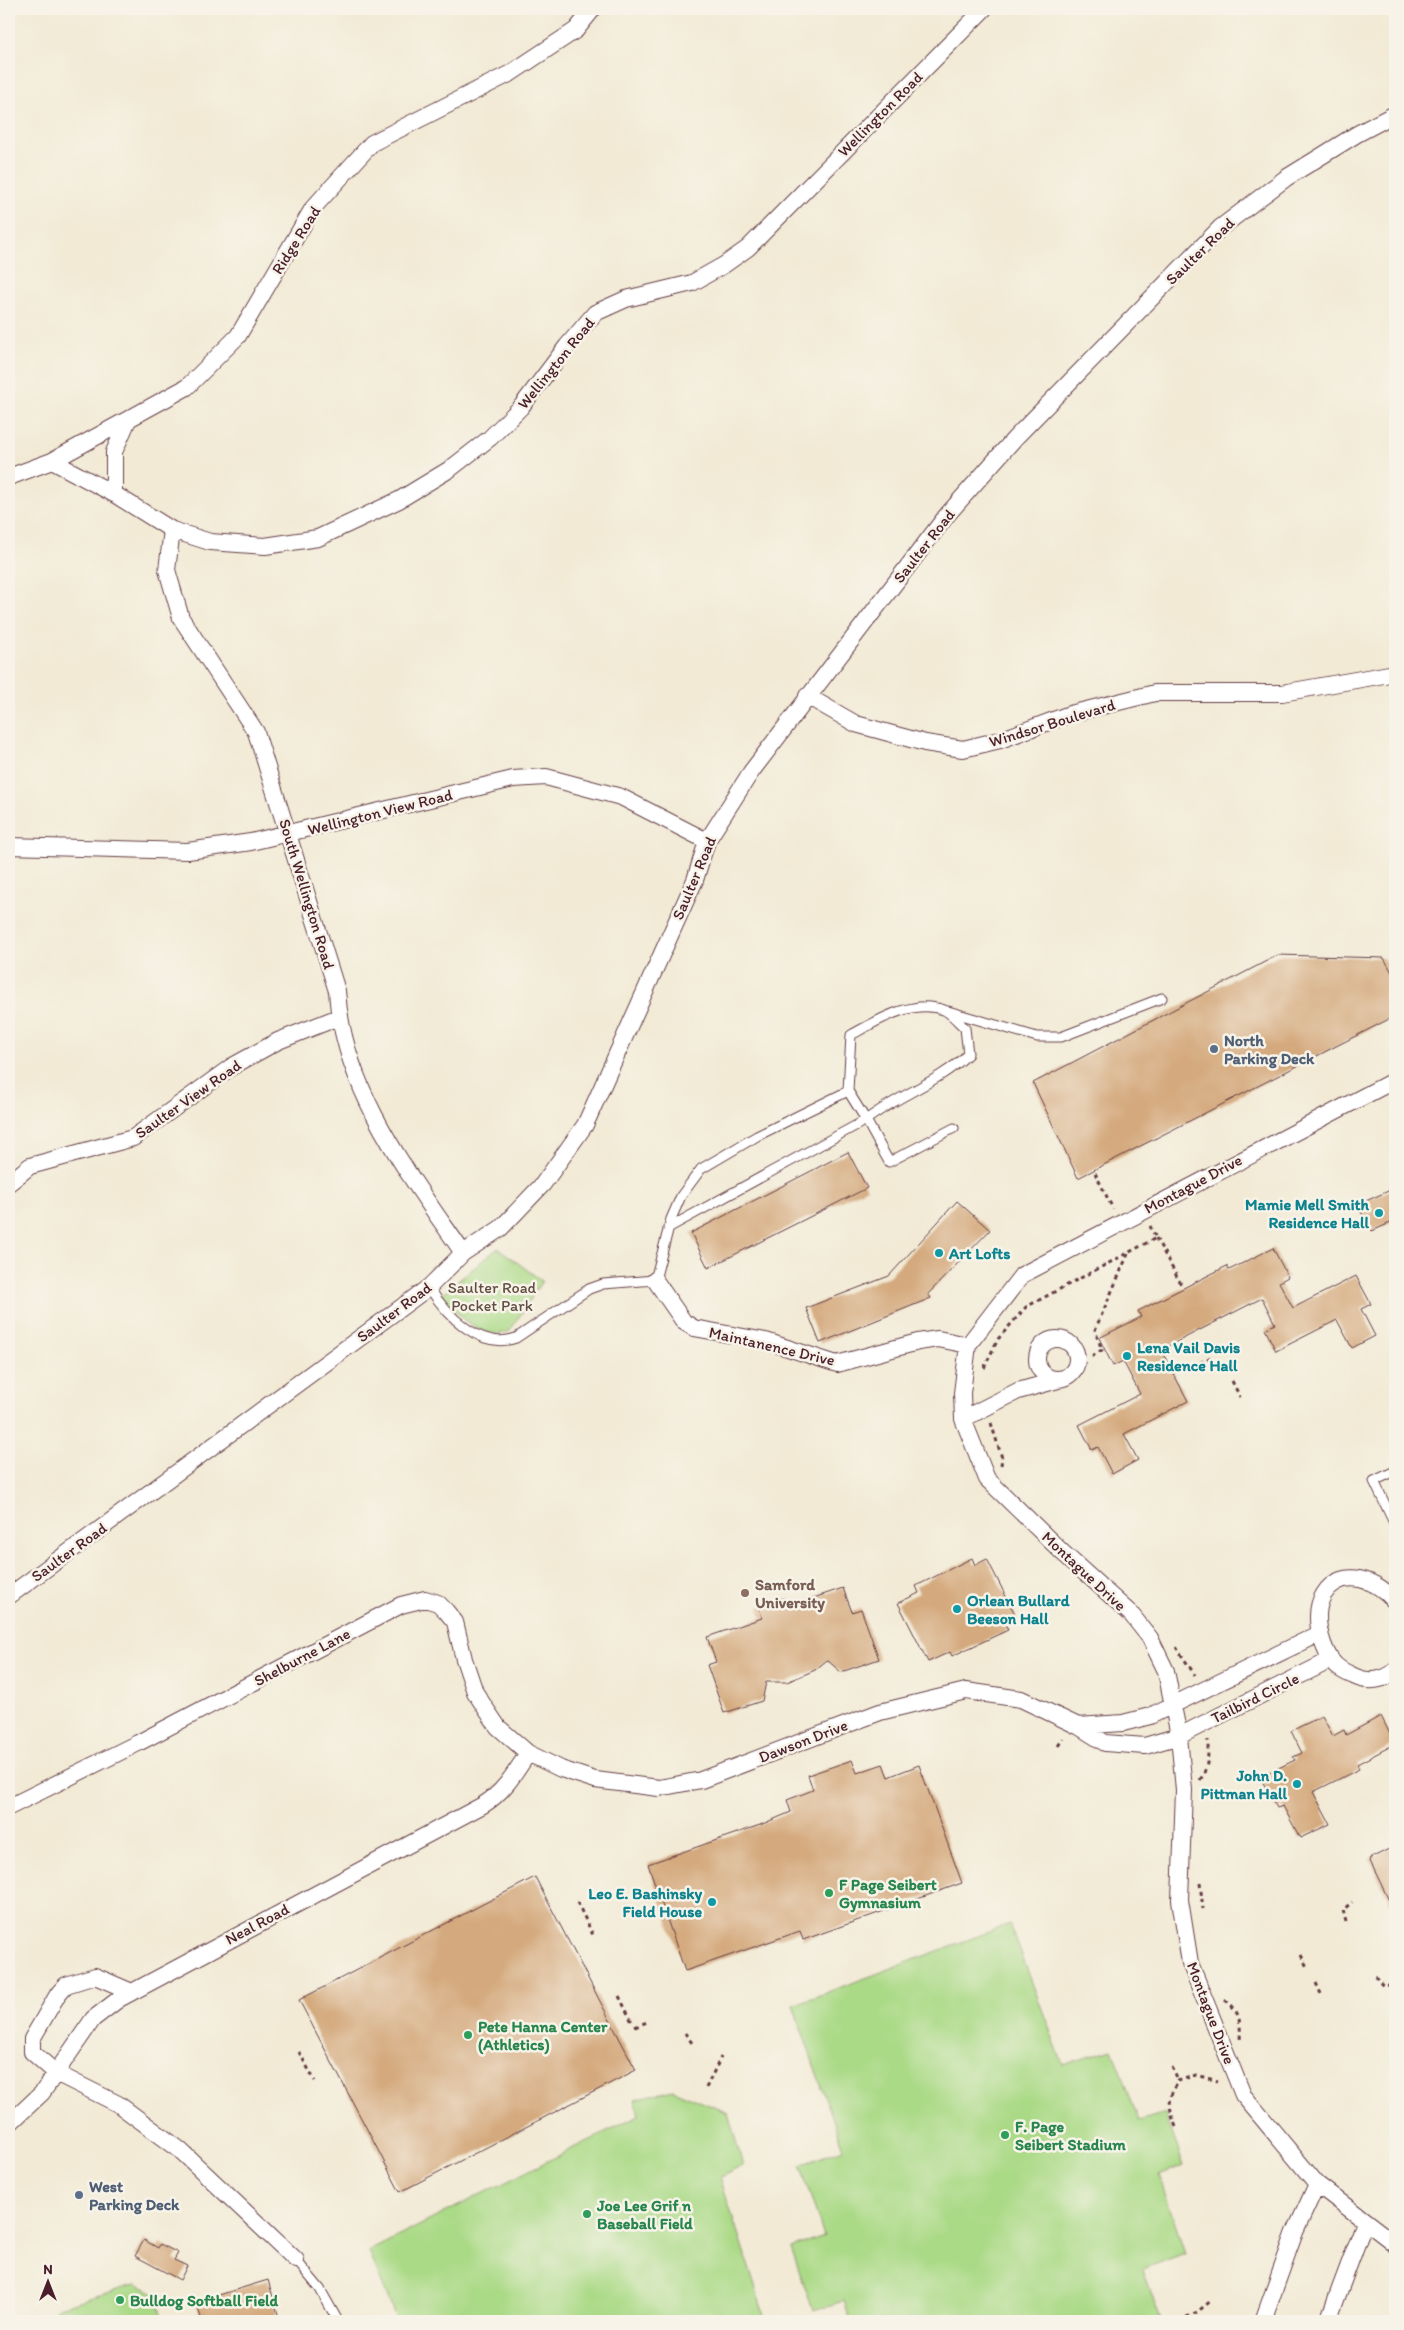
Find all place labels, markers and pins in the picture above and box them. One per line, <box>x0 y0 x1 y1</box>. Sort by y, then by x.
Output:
place label: North Parking Deck <box>1224 1031 1315 1069</box>
marker: North Parking Deck <box>1208 1043 1220 1055</box>
place label: Mamie Mell Smith Residence Hall <box>1245 1195 1369 1232</box>
marker: Mamie Mell Smith Residence Hall <box>1373 1207 1385 1219</box>
place label: Art Lofts <box>948 1244 1010 1263</box>
marker: Art Lofts <box>933 1247 945 1259</box>
place label: Lena Vail Davis Residence Hall <box>1137 1338 1240 1375</box>
marker: Lena Vail Davis Residence Hall <box>1121 1350 1133 1362</box>
place label: Samford University <box>755 1575 825 1613</box>
marker: Samford University <box>739 1587 751 1599</box>
place label: Orlean Bullard Beeson Hall <box>967 1591 1070 1628</box>
marker: Orlean Bullard Beeson Hall <box>951 1603 963 1615</box>
place label: John D. Pittman Hall <box>1200 1766 1287 1803</box>
marker: John D. Pittman Hall <box>1291 1778 1303 1790</box>
place label: F Page Seibert Gymnasium <box>839 1875 937 1913</box>
place label: Leo E. Bashinsky Field House <box>588 1884 702 1921</box>
marker: F Page Seibert Gymnasium <box>823 1887 835 1899</box>
marker: Leo E. Bashinsky Field House <box>706 1896 718 1908</box>
place label: Pete Hanna Center (Athletics) <box>478 2017 608 2055</box>
marker: Pete Hanna Center (Athletics) <box>462 2029 474 2041</box>
place label: F. Page Seibert Stadium <box>1015 2117 1126 2154</box>
marker: F. Page Seibert Stadium <box>999 2129 1011 2141</box>
place label: West Parking Deck <box>89 2177 180 2215</box>
marker: West Parking Deck <box>73 2189 85 2201</box>
place label: Joe Lee Grif n Baseball Field <box>596 2196 693 2233</box>
marker: Joe Lee Grif n Baseball Field <box>581 2208 593 2220</box>
place label: Bulldog Softball Field <box>130 2291 279 2311</box>
marker: Bulldog Softball Field <box>114 2294 126 2306</box>

